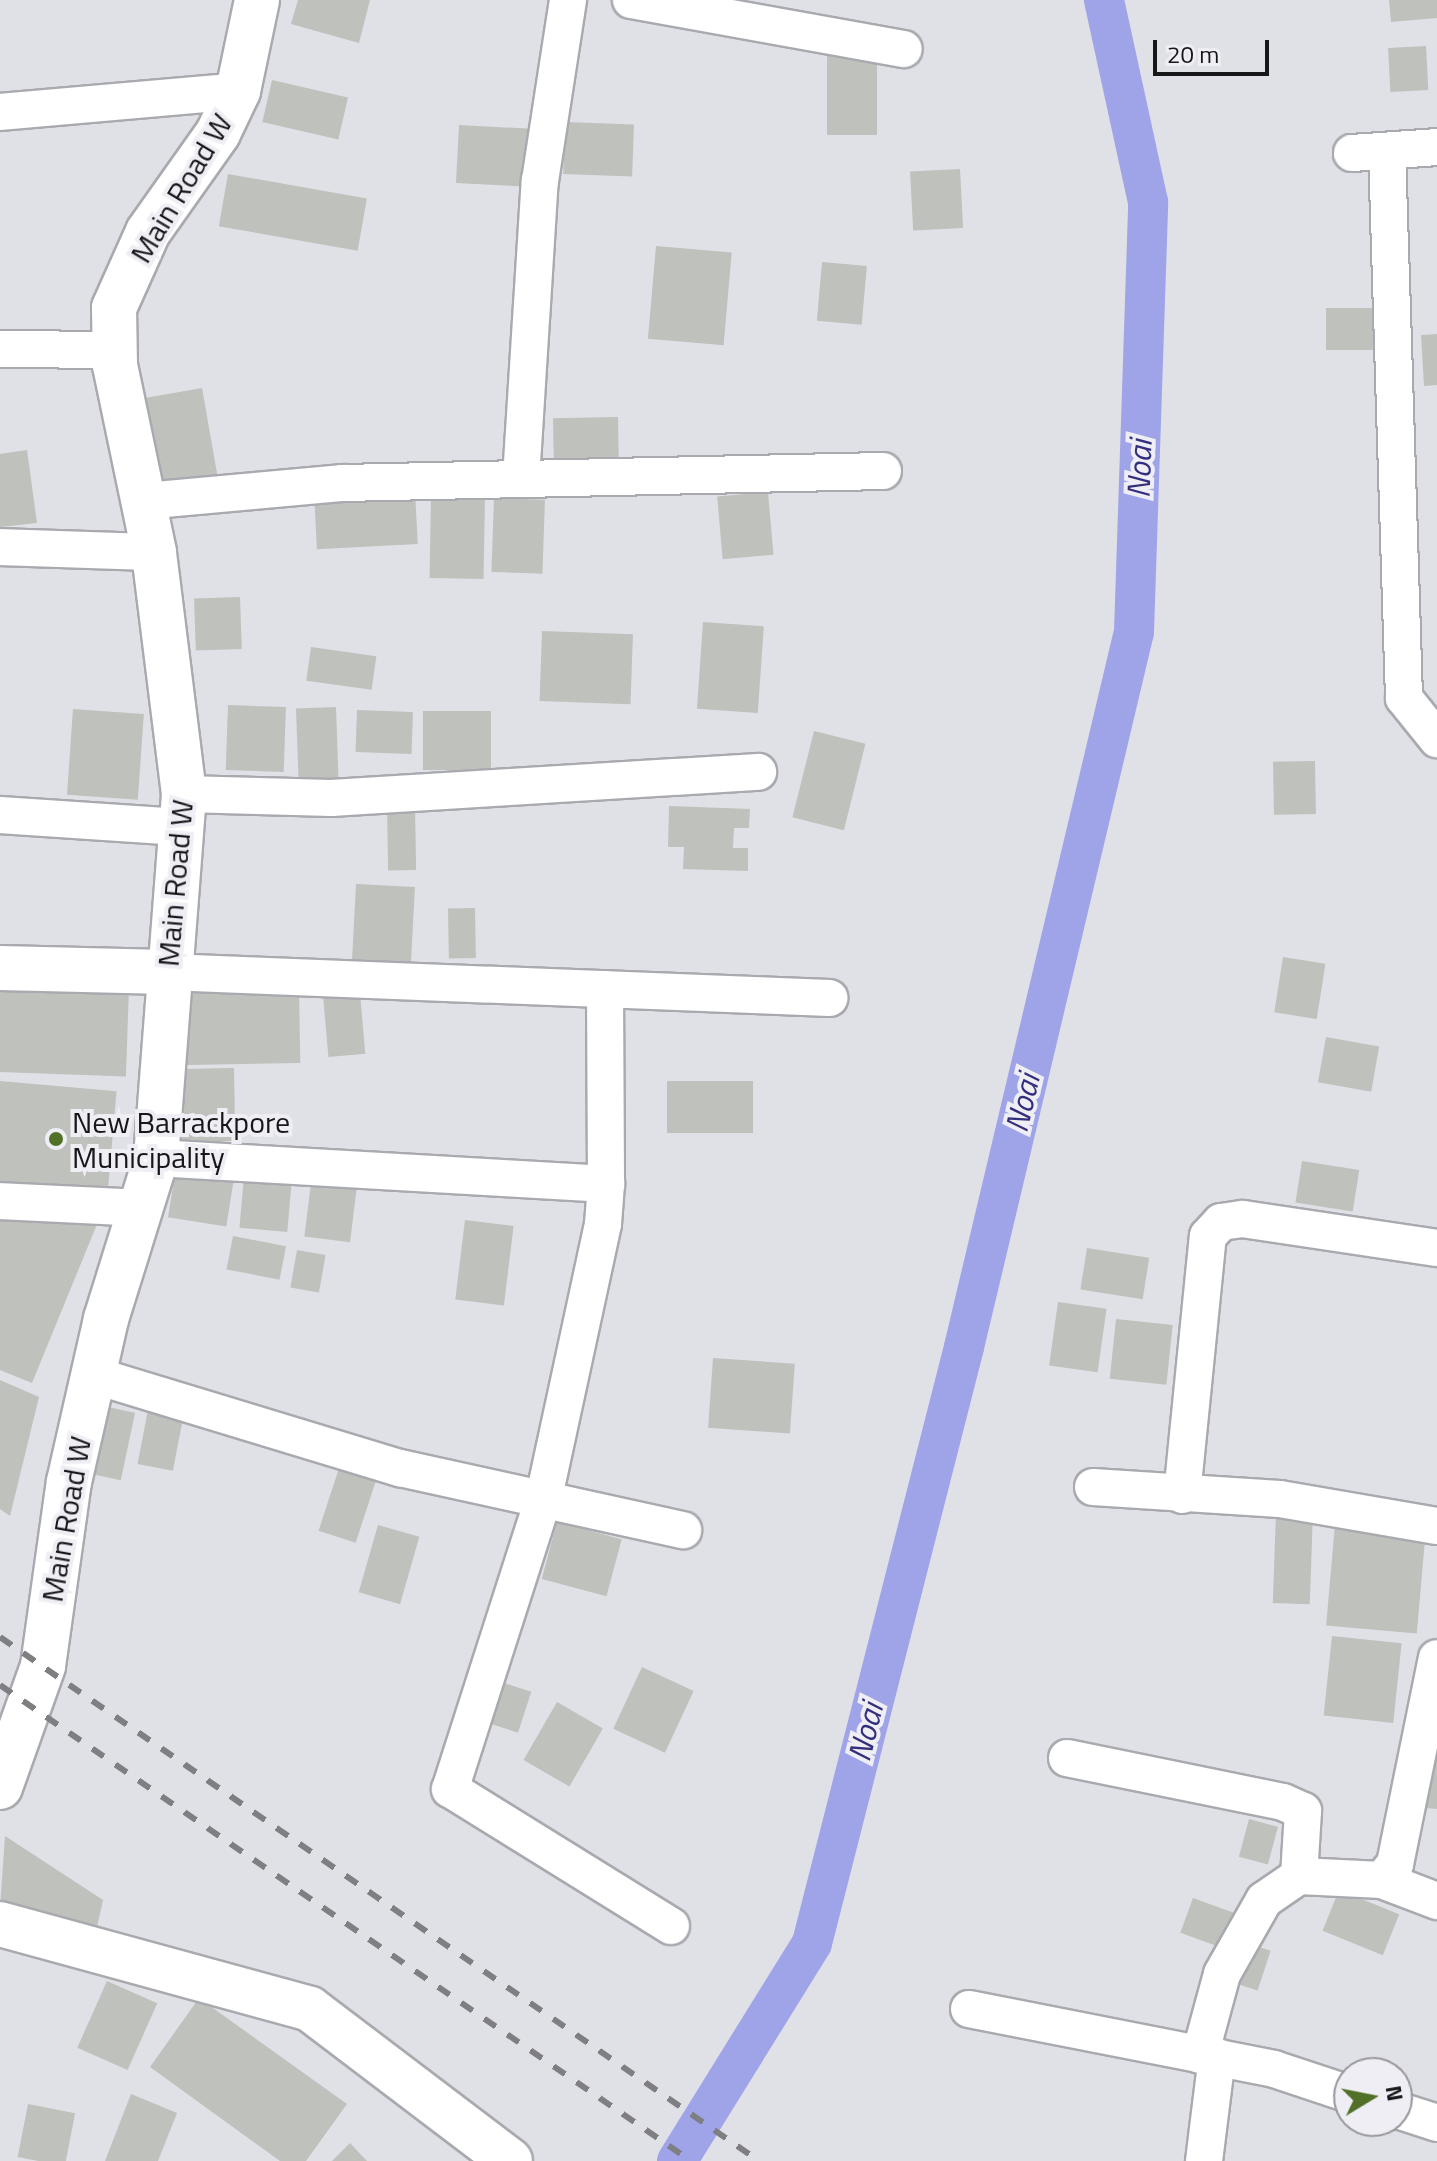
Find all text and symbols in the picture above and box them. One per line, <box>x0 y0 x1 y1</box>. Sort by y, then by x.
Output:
scale bar <box>1157 24 1273 74</box>
text: 20 m <box>1167 36 1219 72</box>
street label: Main Road W <box>122 107 240 269</box>
water label: Noai <box>1119 439 1159 499</box>
street label: Main Road W <box>150 798 200 968</box>
water label: Noai <box>997 1070 1047 1136</box>
place label: New Barrackpore Municipality <box>72 1104 290 1174</box>
marker: New Barrackpore Municipality <box>47 1130 65 1148</box>
street label: Main Road W <box>34 1433 98 1605</box>
water label: Noai <box>839 1699 891 1765</box>
north arrow <box>1333 2057 1413 2137</box>
text: N <box>1377 2083 1413 2104</box>

